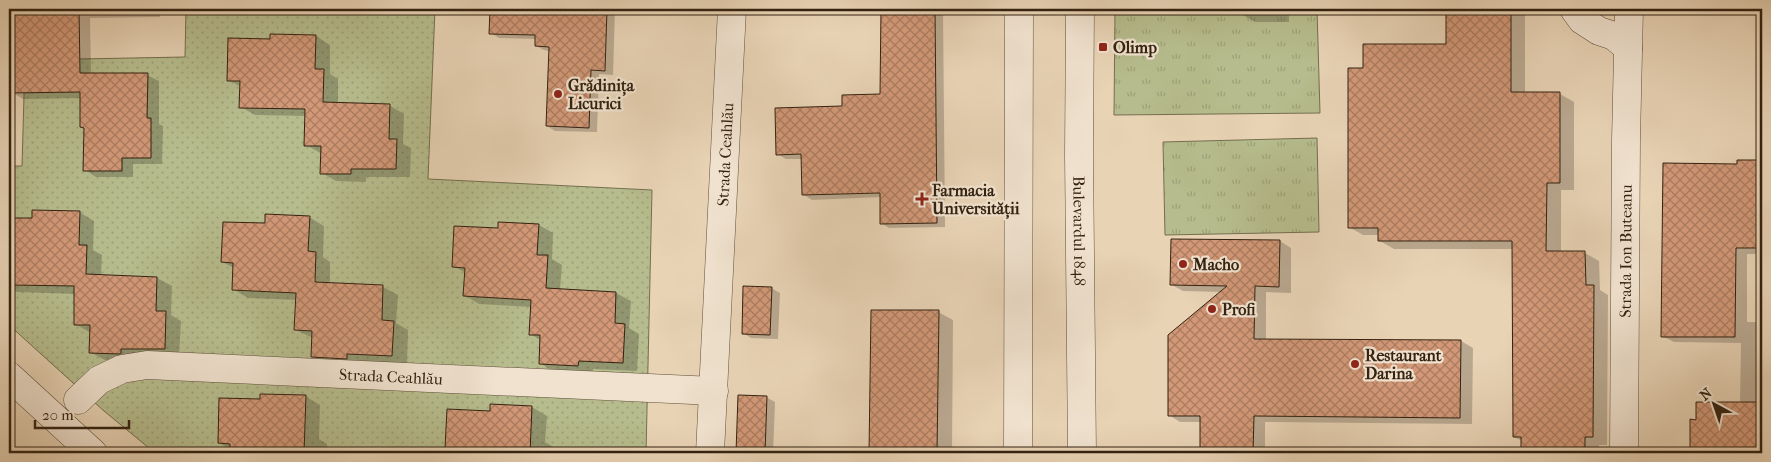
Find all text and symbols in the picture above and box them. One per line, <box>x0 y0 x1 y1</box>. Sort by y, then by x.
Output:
place label: Olimp <box>1113 38 1157 58</box>
marker: Olimp <box>1097 41 1109 53</box>
place label: Grădinița Licurici <box>568 76 635 113</box>
marker: Grădinița Licurici <box>552 88 564 100</box>
street label: Strada Ceahlău <box>713 102 737 207</box>
street label: Bulevardul 1848 <box>1070 176 1090 286</box>
place label: Farmacia Universității <box>931 181 1020 219</box>
street label: Strada Ion Buteanu <box>1615 184 1635 318</box>
marker: Farmacia Universității <box>916 193 928 205</box>
place label: Macho <box>1192 255 1239 274</box>
marker: Macho <box>1177 258 1189 270</box>
place label: Profi <box>1222 300 1255 319</box>
marker: Profi <box>1206 303 1218 315</box>
place label: Restaurant Darina <box>1365 346 1442 383</box>
marker: Restaurant Darina <box>1349 358 1361 370</box>
street label: Strada Ceahlău <box>339 364 443 388</box>
north arrow <box>1688 380 1738 430</box>
text: N <box>1696 384 1716 404</box>
scale bar <box>35 397 129 429</box>
text: 20 m <box>42 406 74 424</box>

